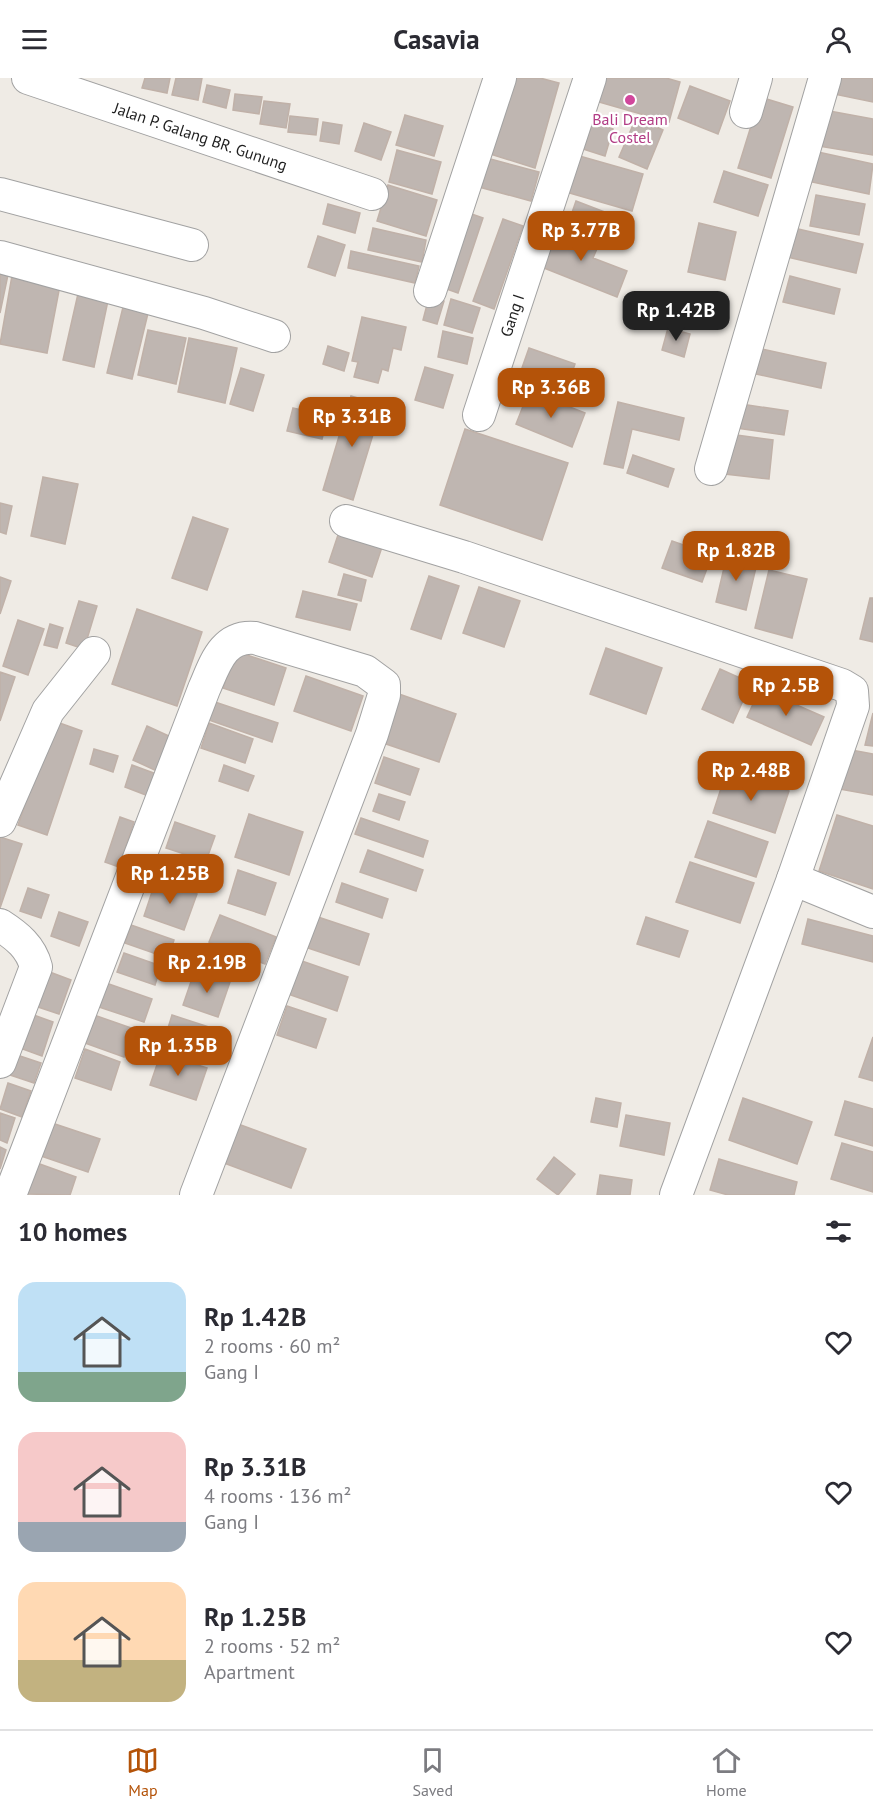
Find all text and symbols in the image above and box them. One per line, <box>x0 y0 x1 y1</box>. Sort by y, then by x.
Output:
text: Casavia <box>393 22 480 56</box>
icon: menu <box>18 23 51 56</box>
icon: person <box>822 23 855 56</box>
marker: Bali Dream Costel <box>623 93 637 107</box>
street label: Jalan P. Galang BR. Gunung <box>110 97 290 175</box>
place label: Bali Dream Costel <box>592 109 668 147</box>
pin: Rp 3.77B <box>519 211 643 262</box>
text: Rp 3.77B <box>542 217 620 243</box>
street label: Gang I <box>495 291 528 339</box>
pin: Rp 1.42B <box>614 291 738 342</box>
text: Rp 1.42B <box>637 297 715 323</box>
pin: Rp 3.36B <box>489 368 613 419</box>
text: Rp 3.36B <box>512 374 590 400</box>
pin: Rp 3.31B <box>290 397 414 448</box>
text: Rp 3.31B <box>313 403 391 429</box>
pin: Rp 1.82B <box>674 531 798 582</box>
text: Rp 1.82B <box>697 537 775 563</box>
pin: Rp 2.5B <box>731 666 841 717</box>
text: Rp 2.5B <box>752 672 820 698</box>
pin: Rp 2.48B <box>689 751 813 802</box>
text: Rp 2.48B <box>712 757 790 783</box>
pin: Rp 1.25B <box>108 854 232 905</box>
text: Rp 1.25B <box>131 860 209 886</box>
pin: Rp 2.19B <box>145 943 269 994</box>
text: Rp 2.19B <box>168 949 246 975</box>
pin: Rp 1.35B <box>116 1026 240 1077</box>
text: Rp 1.35B <box>139 1032 217 1058</box>
text: 10 homes <box>18 1215 127 1248</box>
icon: filters <box>822 1215 855 1248</box>
text: Rp 1.42B <box>204 1300 306 1333</box>
icon: home <box>66 1306 138 1378</box>
icon: heart <box>822 1326 855 1359</box>
text: 2 rooms · 60 m² <box>204 1333 340 1359</box>
text: Gang I <box>204 1359 259 1385</box>
text: Rp 3.31B <box>204 1450 306 1483</box>
icon: home <box>66 1456 138 1528</box>
icon: heart <box>822 1476 855 1509</box>
text: 4 rooms · 136 m² <box>204 1483 351 1509</box>
text: Gang I <box>204 1509 259 1535</box>
text: Rp 1.25B <box>204 1600 306 1633</box>
icon: home <box>66 1606 138 1678</box>
icon: heart <box>822 1626 855 1659</box>
text: 2 rooms · 52 m² <box>204 1633 340 1659</box>
text: Apartment <box>204 1659 295 1685</box>
tab: Map <box>126 1744 159 1800</box>
tab: Saved <box>412 1744 453 1800</box>
tab: Home <box>706 1744 747 1800</box>

